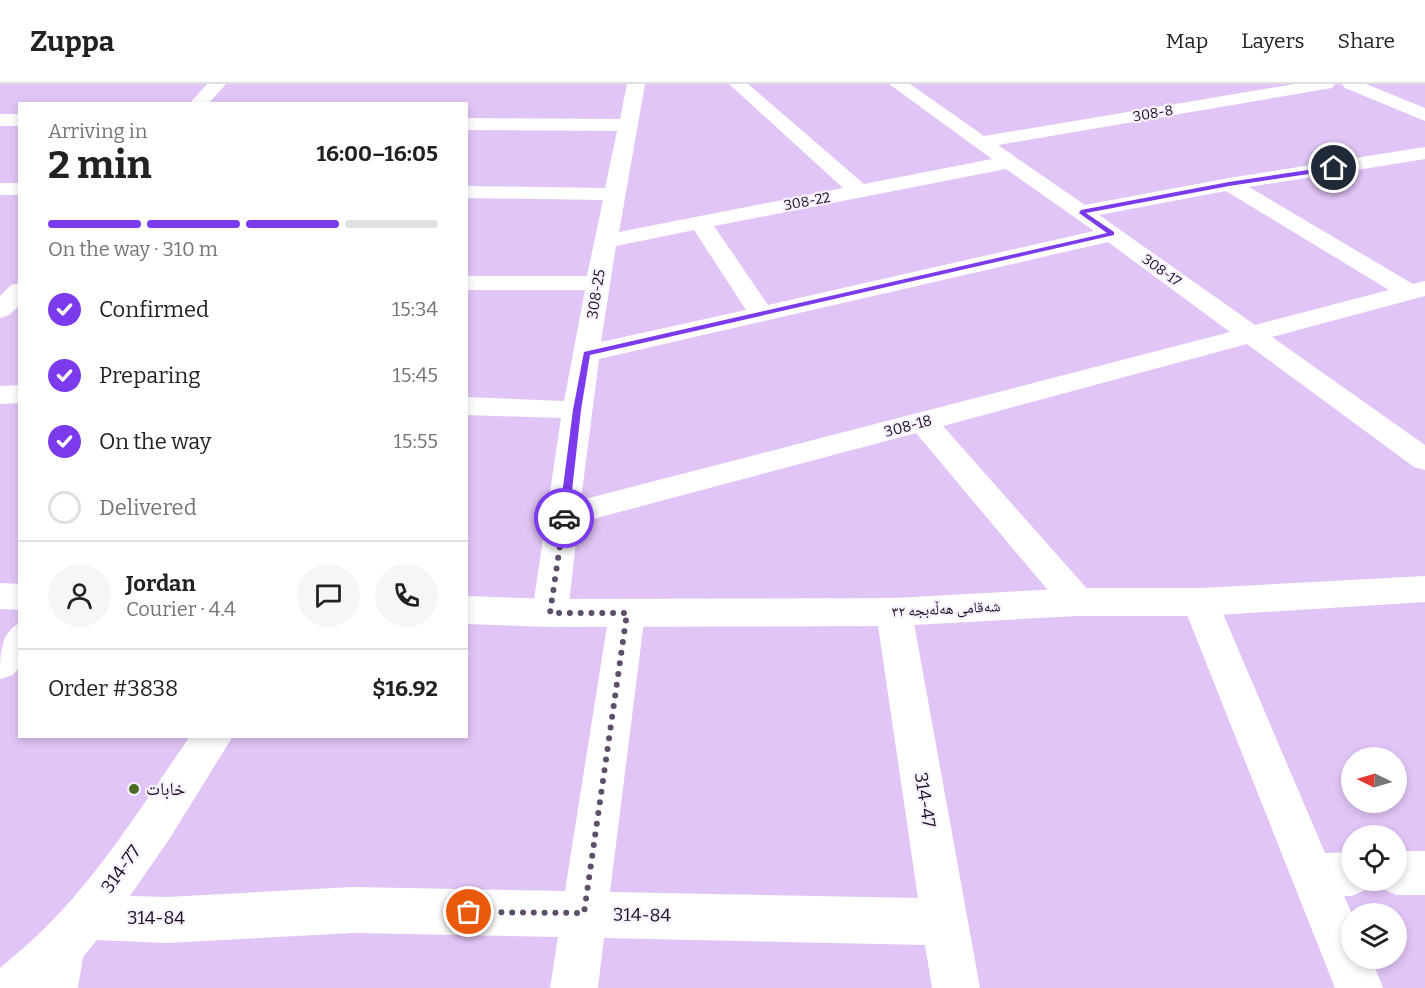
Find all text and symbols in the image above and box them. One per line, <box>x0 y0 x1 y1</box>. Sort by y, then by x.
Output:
text: Zuppa <box>30 25 114 58</box>
text: Map <box>1166 28 1208 54</box>
text: Layers <box>1241 28 1305 54</box>
text: Share <box>1338 28 1395 54</box>
street label: 308-8 <box>1132 102 1174 125</box>
text: Arriving in <box>48 119 147 143</box>
text: 16:00–16:05 <box>316 140 438 167</box>
text: 2 min <box>48 142 152 188</box>
pin <box>1308 142 1359 193</box>
icon: home <box>1317 151 1350 184</box>
street label: 308-22 <box>783 189 832 214</box>
text: On the way · 310 m <box>48 237 218 261</box>
street label: 308-17 <box>1139 251 1184 290</box>
street label: 308-25 <box>583 268 609 320</box>
icon: check <box>48 293 81 326</box>
text: Confirmed <box>99 296 209 323</box>
text: 15:34 <box>392 297 438 321</box>
icon: check <box>48 359 81 392</box>
text: Preparing <box>99 362 201 389</box>
text: 15:45 <box>393 363 438 387</box>
street label: 308-18 <box>882 411 934 441</box>
icon: check <box>48 425 81 458</box>
text: On the way <box>99 428 211 455</box>
text: 15:55 <box>394 429 438 453</box>
courier <box>534 488 594 548</box>
text: Delivered <box>99 494 197 521</box>
icon: car <box>548 502 581 535</box>
button: person <box>48 564 111 627</box>
button: chat <box>297 564 360 627</box>
button: phone <box>375 564 438 627</box>
text: Jordan <box>126 570 196 597</box>
text: Courier · 4.4 <box>126 597 236 621</box>
street label: شەقامی هەڵەبجە ٣٢ <box>891 597 1001 622</box>
text: Order #3838 <box>48 675 178 702</box>
text: $16.92 <box>372 675 438 702</box>
north arrow <box>1341 747 1407 813</box>
map controls <box>1341 747 1407 969</box>
street label: 314-47 <box>910 771 940 829</box>
place label: خابات <box>146 778 185 800</box>
marker: خابات <box>127 782 141 796</box>
button: locate <box>1341 825 1407 891</box>
street label: 314-77 <box>96 841 146 897</box>
pin <box>443 886 494 937</box>
icon: bag <box>452 895 485 928</box>
street label: 314-84 <box>613 903 672 927</box>
button: layers <box>1341 903 1407 969</box>
street label: 314-84 <box>127 907 185 929</box>

